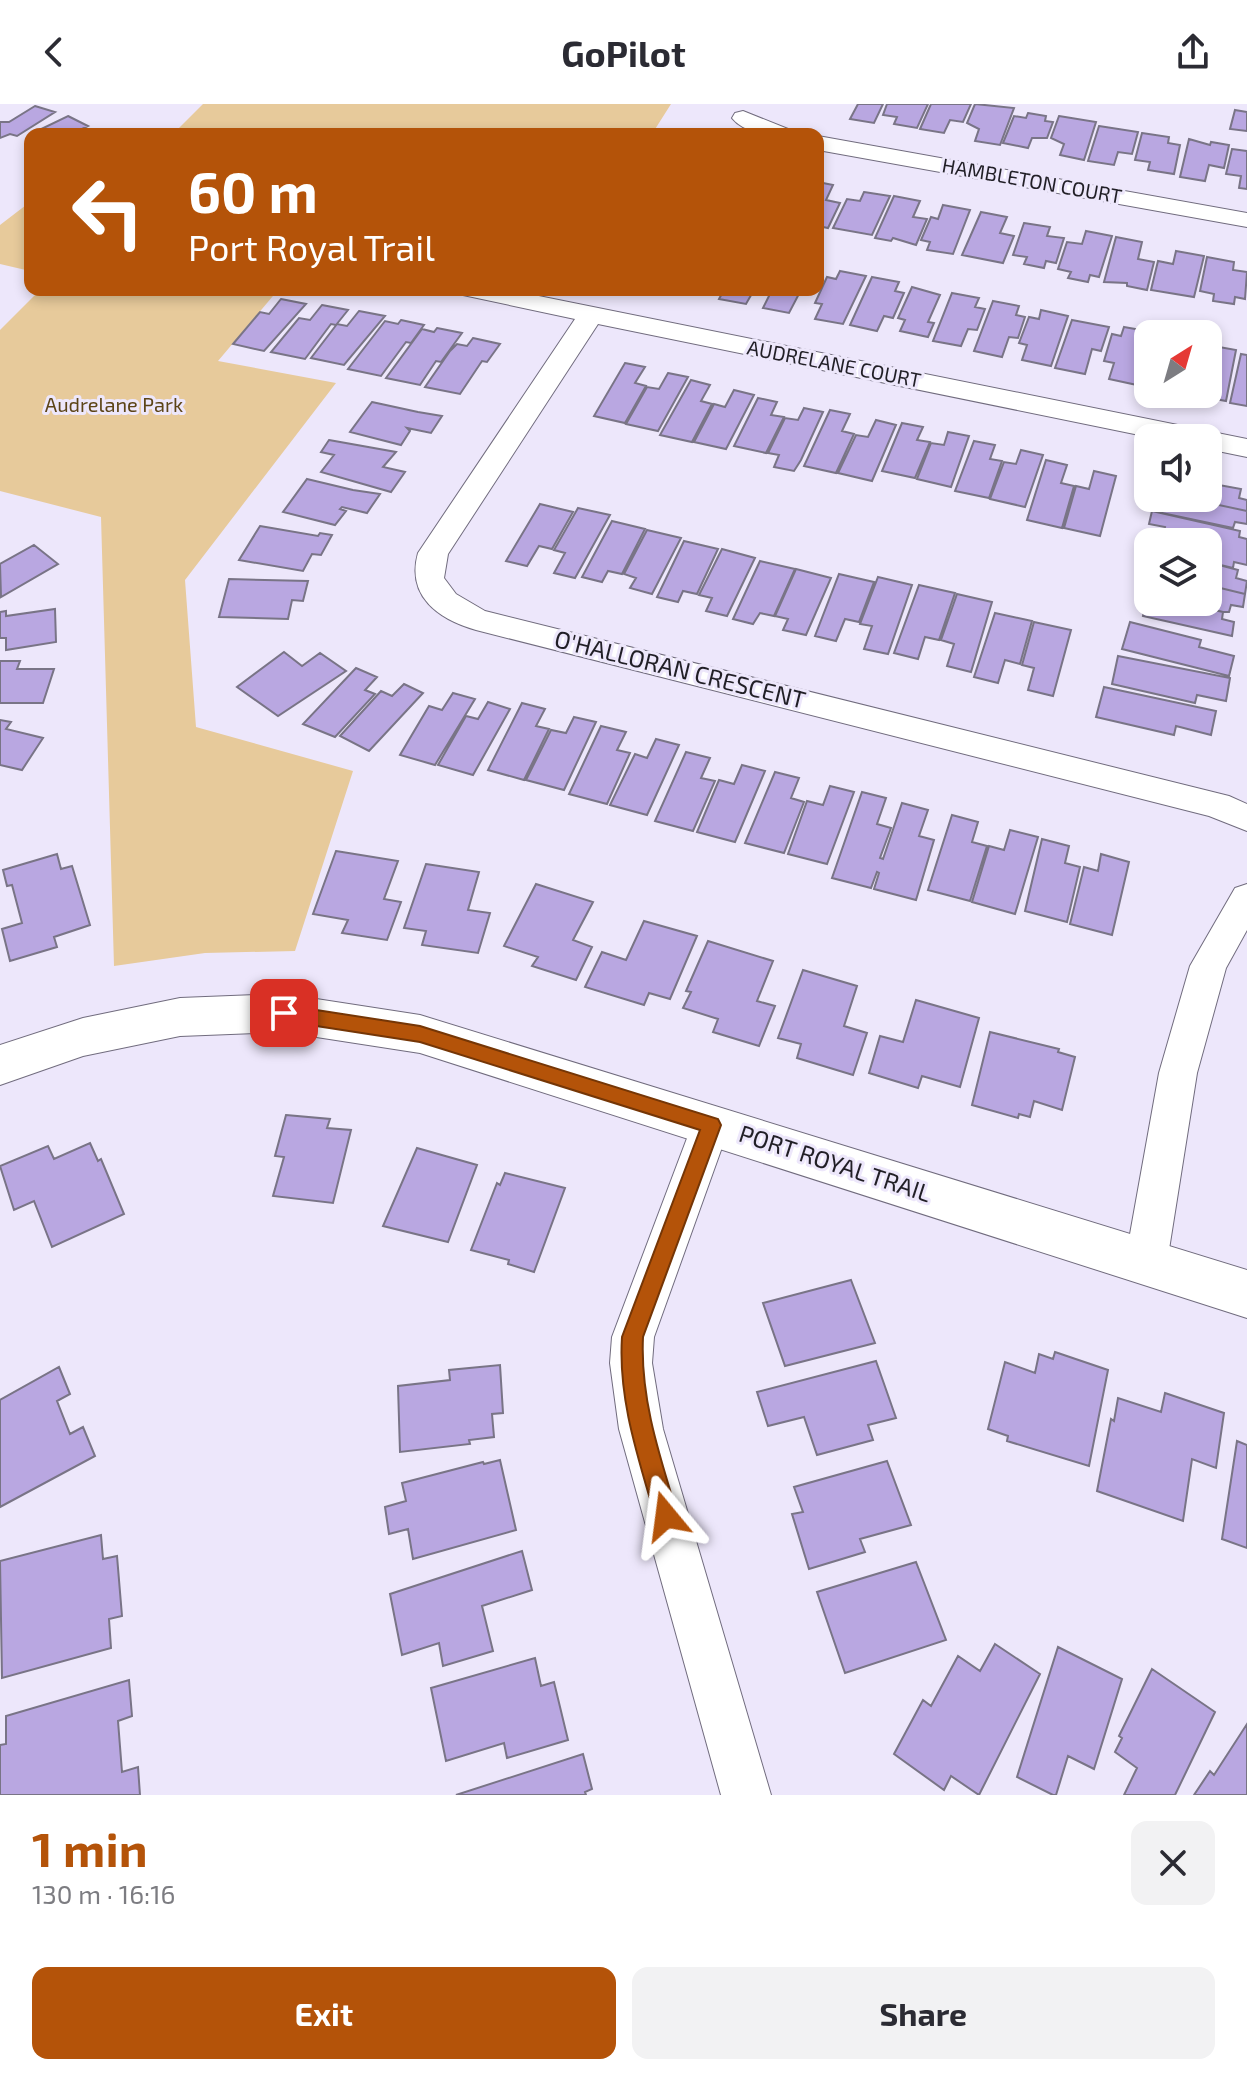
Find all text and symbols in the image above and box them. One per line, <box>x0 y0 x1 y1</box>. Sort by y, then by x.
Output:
icon: back <box>32 30 76 74</box>
icon: share <box>1171 30 1215 74</box>
text: GoPilot <box>561 31 686 74</box>
street label: HAMBLETON COURT <box>940 152 1124 208</box>
text: 60 m <box>188 157 318 224</box>
icon: left <box>56 160 160 264</box>
text: Port Royal Trail <box>188 225 435 268</box>
north arrow <box>1134 320 1222 408</box>
map controls <box>1134 320 1222 616</box>
street label: AUDRELANE COURT <box>745 334 924 392</box>
park label: Audrelane Park <box>45 392 183 416</box>
button: sound <box>1134 424 1222 512</box>
button: layers <box>1134 528 1222 616</box>
street label: O'HALLORAN CRESCENT <box>552 623 809 714</box>
pin <box>250 979 318 1047</box>
icon: arrive <box>262 991 306 1035</box>
street label: PORT ROYAL TRAIL <box>736 1118 935 1207</box>
position arrow <box>624 1474 708 1558</box>
text: 1 min <box>32 1819 148 1877</box>
button: close <box>1131 1821 1215 1905</box>
text: 130 m · 16:16 <box>32 1878 175 1909</box>
button: Exit <box>32 1967 616 2059</box>
button: Share <box>632 1967 1215 2059</box>

